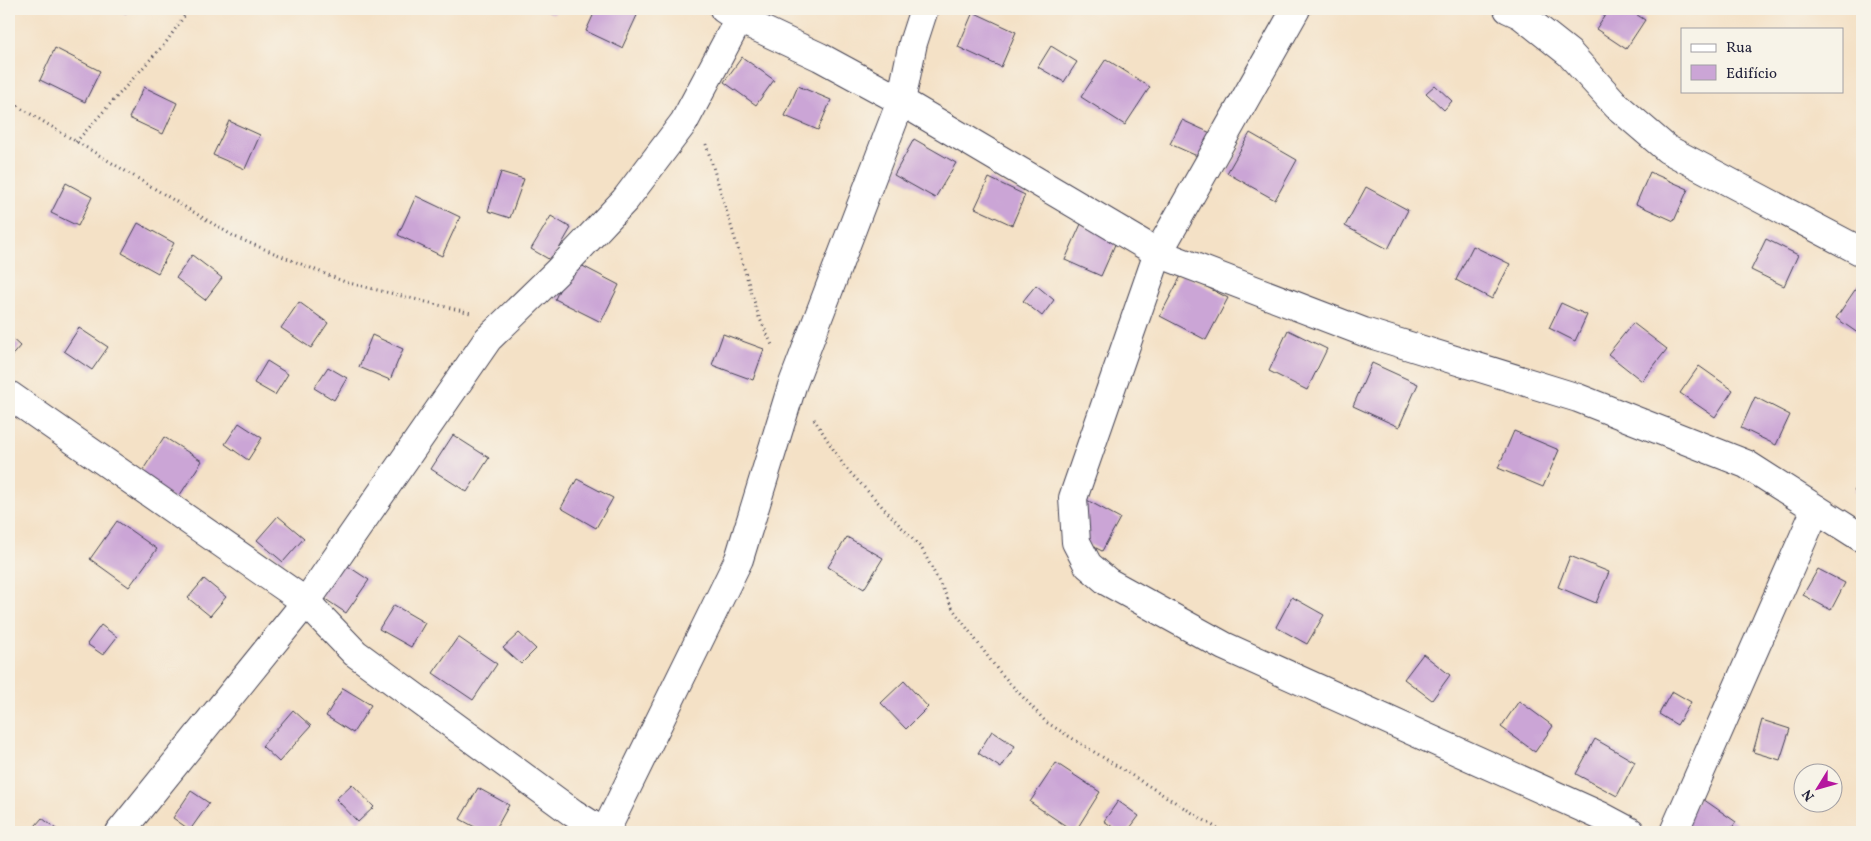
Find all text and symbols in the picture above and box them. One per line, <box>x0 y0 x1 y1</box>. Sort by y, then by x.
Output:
legend <box>1681 28 1844 92</box>
text: Rua <box>1726 38 1752 59</box>
text: Edifício <box>1726 64 1777 85</box>
north arrow <box>1794 764 1844 814</box>
text: N <box>1798 785 1819 805</box>

